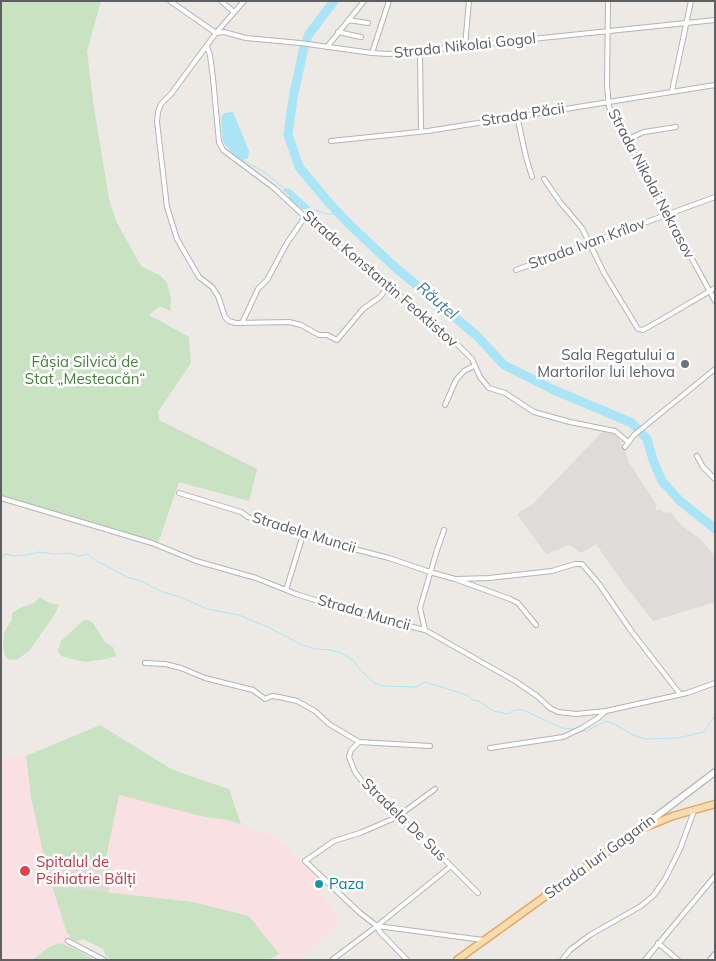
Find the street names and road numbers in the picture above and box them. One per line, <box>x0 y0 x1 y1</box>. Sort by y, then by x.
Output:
street label: Strada Nikolai Gogol <box>393 30 537 62</box>
street label: Strada Păcii <box>480 100 566 130</box>
street label: Strada Nikolai Nekrasov <box>604 106 698 262</box>
street label: Strada Konstantin Feoktistov <box>299 207 461 351</box>
street label: Strada Ivan Krîlov <box>526 215 648 273</box>
street label: Stradela Muncii <box>250 509 358 557</box>
street label: Strada Muncii <box>316 591 412 635</box>
street label: Stradela De Sus <box>358 775 450 865</box>
street label: Strada Iuri Gagarin <box>541 811 659 903</box>

